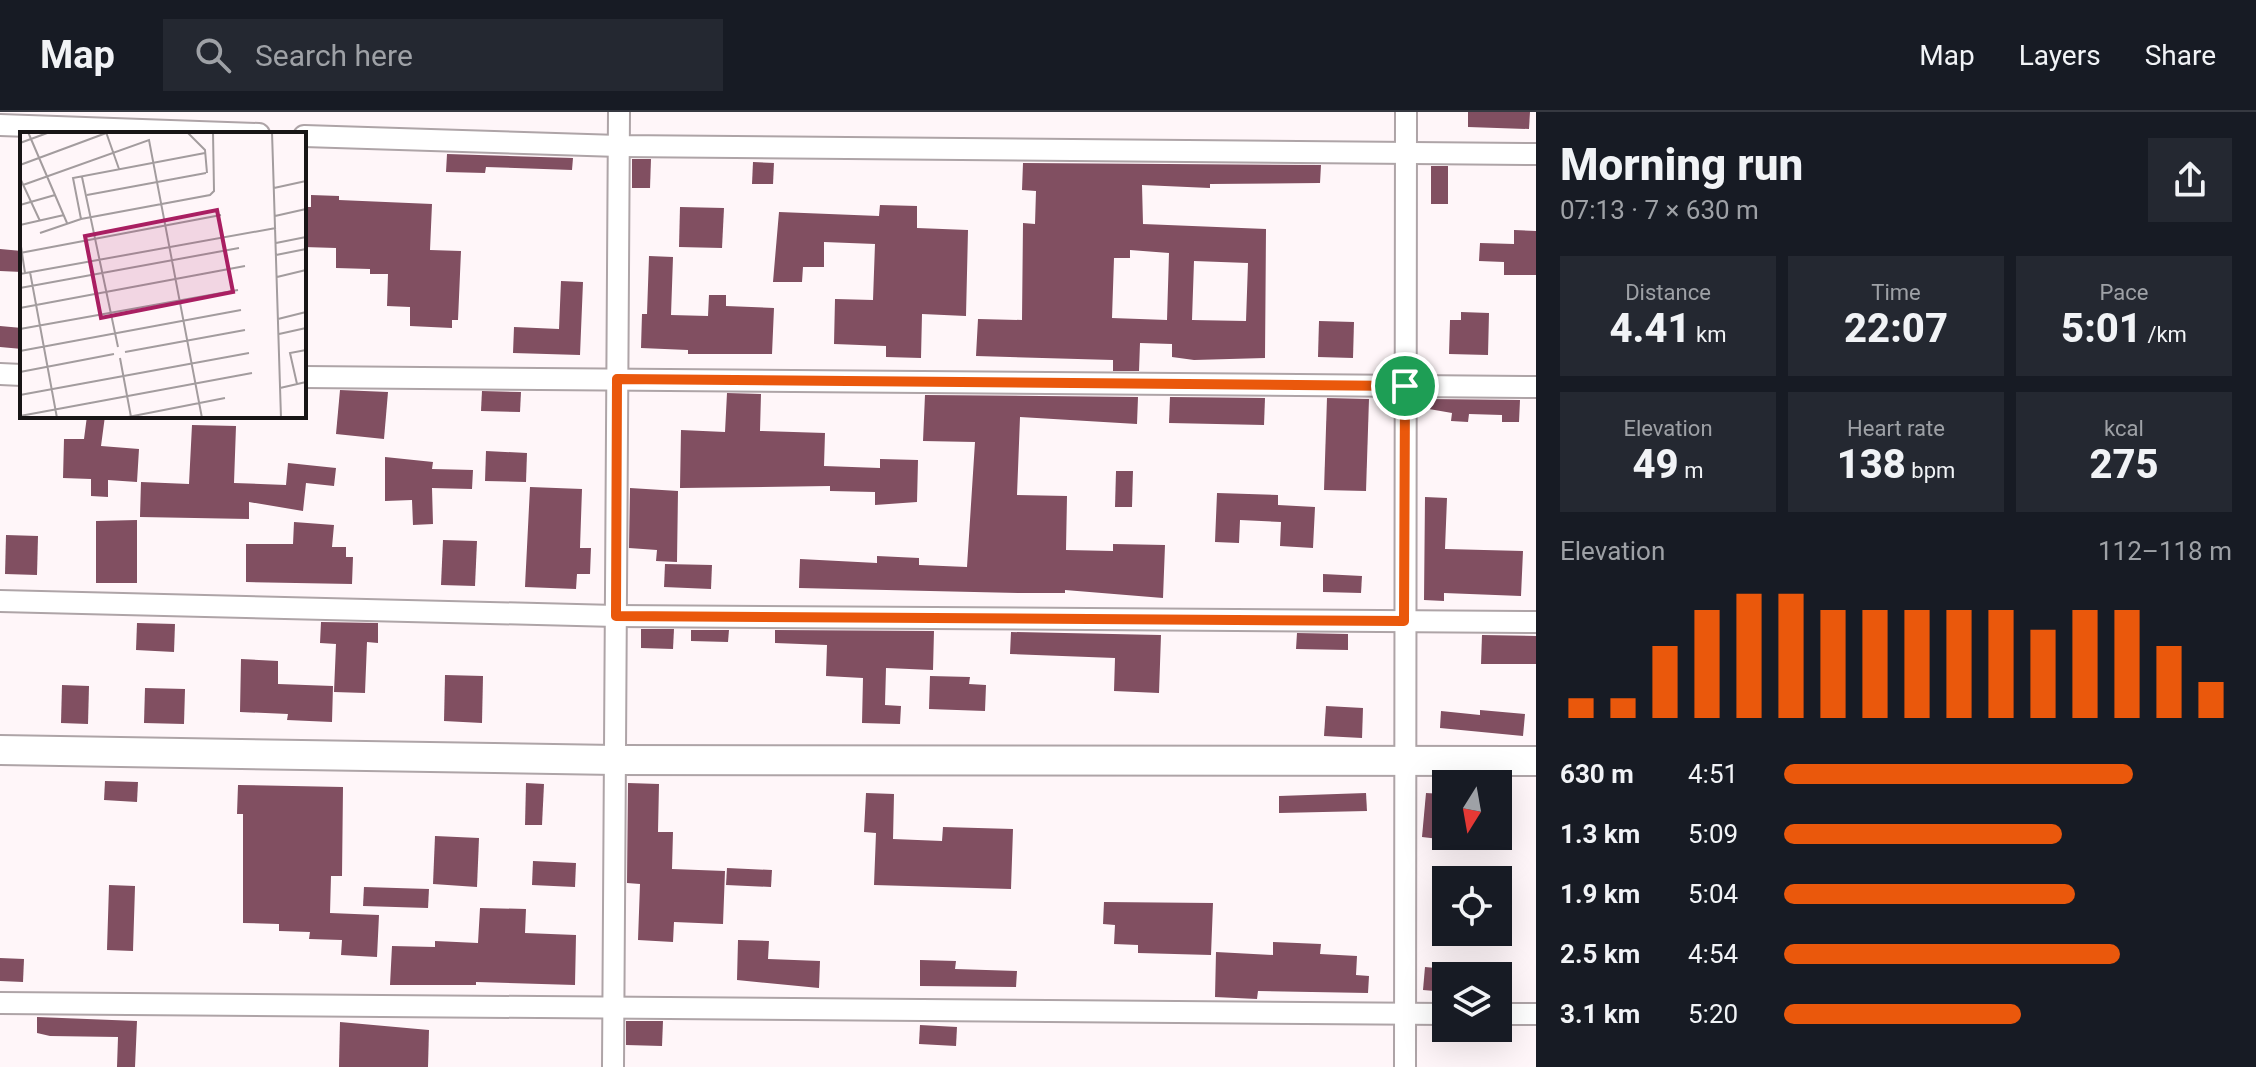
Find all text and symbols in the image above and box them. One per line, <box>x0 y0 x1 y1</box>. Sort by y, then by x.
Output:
search box <box>163 19 723 91</box>
text: Map <box>40 33 115 77</box>
icon: search <box>191 33 235 77</box>
text: Search here <box>255 38 413 73</box>
text: Map <box>1919 39 1975 72</box>
text: Layers <box>2019 39 2101 72</box>
text: Share <box>2145 39 2216 72</box>
inset map <box>20 132 306 418</box>
button: share <box>2148 138 2232 222</box>
text: Morning run <box>1560 139 1803 191</box>
text: 07:13 · 7 × 630 m <box>1560 195 1759 225</box>
text: Distance <box>1625 280 1711 305</box>
text: Time <box>1871 280 1921 305</box>
text: Pace <box>2100 280 2148 305</box>
text: 4.41 <box>1610 305 1691 352</box>
text: 22:07 <box>1844 305 1948 352</box>
text: 5:01 <box>2061 305 2142 352</box>
text: km <box>1691 322 1726 347</box>
text: /km <box>2142 322 2187 347</box>
pin <box>1371 352 1439 420</box>
icon: arrive <box>1383 364 1427 408</box>
text: Elevation <box>1623 416 1713 441</box>
text: Heart rate <box>1847 416 1945 441</box>
text: kcal <box>2104 416 2144 441</box>
text: 49 <box>1633 441 1679 488</box>
text: 138 <box>1837 441 1906 488</box>
text: 275 <box>2089 441 2159 488</box>
text: m <box>1679 458 1703 483</box>
text: bpm <box>1906 458 1955 483</box>
text: Elevation <box>1560 536 1665 566</box>
text: 112–118 m <box>2098 536 2232 566</box>
text: 630 m <box>1560 759 1634 789</box>
text: 4:51 <box>1688 759 1738 789</box>
north arrow <box>1432 770 1512 850</box>
map controls <box>1432 770 1512 1042</box>
text: 1.3 km <box>1560 819 1640 849</box>
text: 5:09 <box>1688 819 1738 849</box>
button: locate <box>1432 866 1512 946</box>
text: 1.9 km <box>1560 879 1640 909</box>
text: 5:04 <box>1688 879 1738 909</box>
text: 2.5 km <box>1560 939 1640 969</box>
text: 4:54 <box>1688 939 1738 969</box>
button: layers <box>1432 962 1512 1042</box>
text: 3.1 km <box>1560 999 1640 1029</box>
text: 5:20 <box>1688 999 1738 1029</box>

